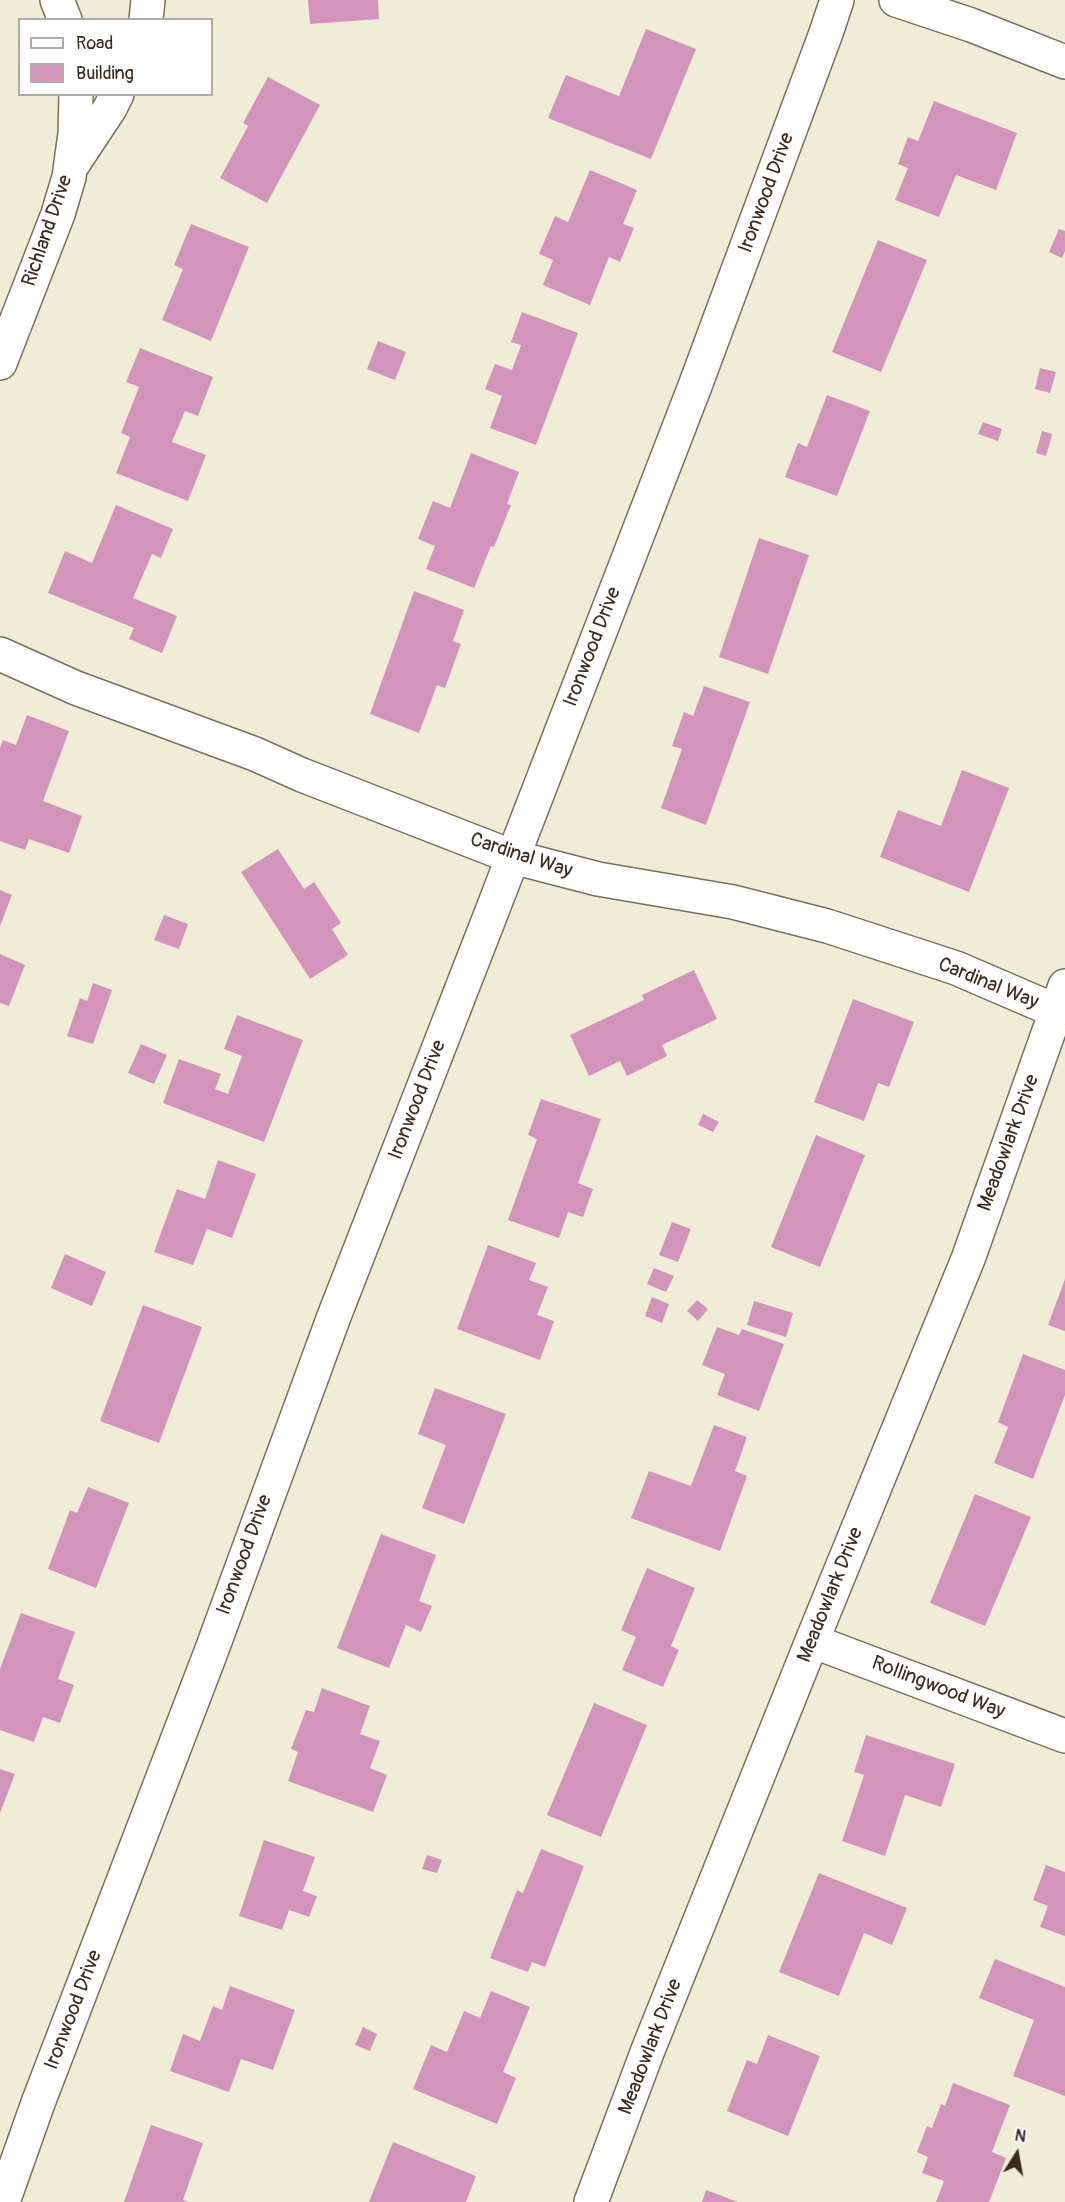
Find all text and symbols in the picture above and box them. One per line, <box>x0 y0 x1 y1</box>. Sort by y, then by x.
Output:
legend <box>18 18 213 96</box>
text: Road <box>76 32 113 55</box>
text: Building <box>76 62 134 85</box>
street label: Ironwood Drive <box>734 130 800 256</box>
street label: Richland Drive <box>18 172 78 290</box>
street label: Ironwood Drive <box>559 584 627 710</box>
street label: Cardinal Way <box>467 828 575 884</box>
street label: Cardinal Way <box>934 953 1042 1015</box>
street label: Ironwood Drive <box>384 1037 452 1163</box>
street label: Meadowlark Drive <box>973 1071 1045 1215</box>
street label: Ironwood Drive <box>212 1492 278 1618</box>
street label: Meadowlark Drive <box>793 1524 869 1666</box>
street label: Rollingwood Way <box>868 1652 1008 1724</box>
street label: Ironwood Drive <box>40 1947 108 2073</box>
street label: Meadowlark Drive <box>614 1976 688 2118</box>
north arrow <box>987 2124 1047 2184</box>
text: N <box>1013 2125 1028 2147</box>

